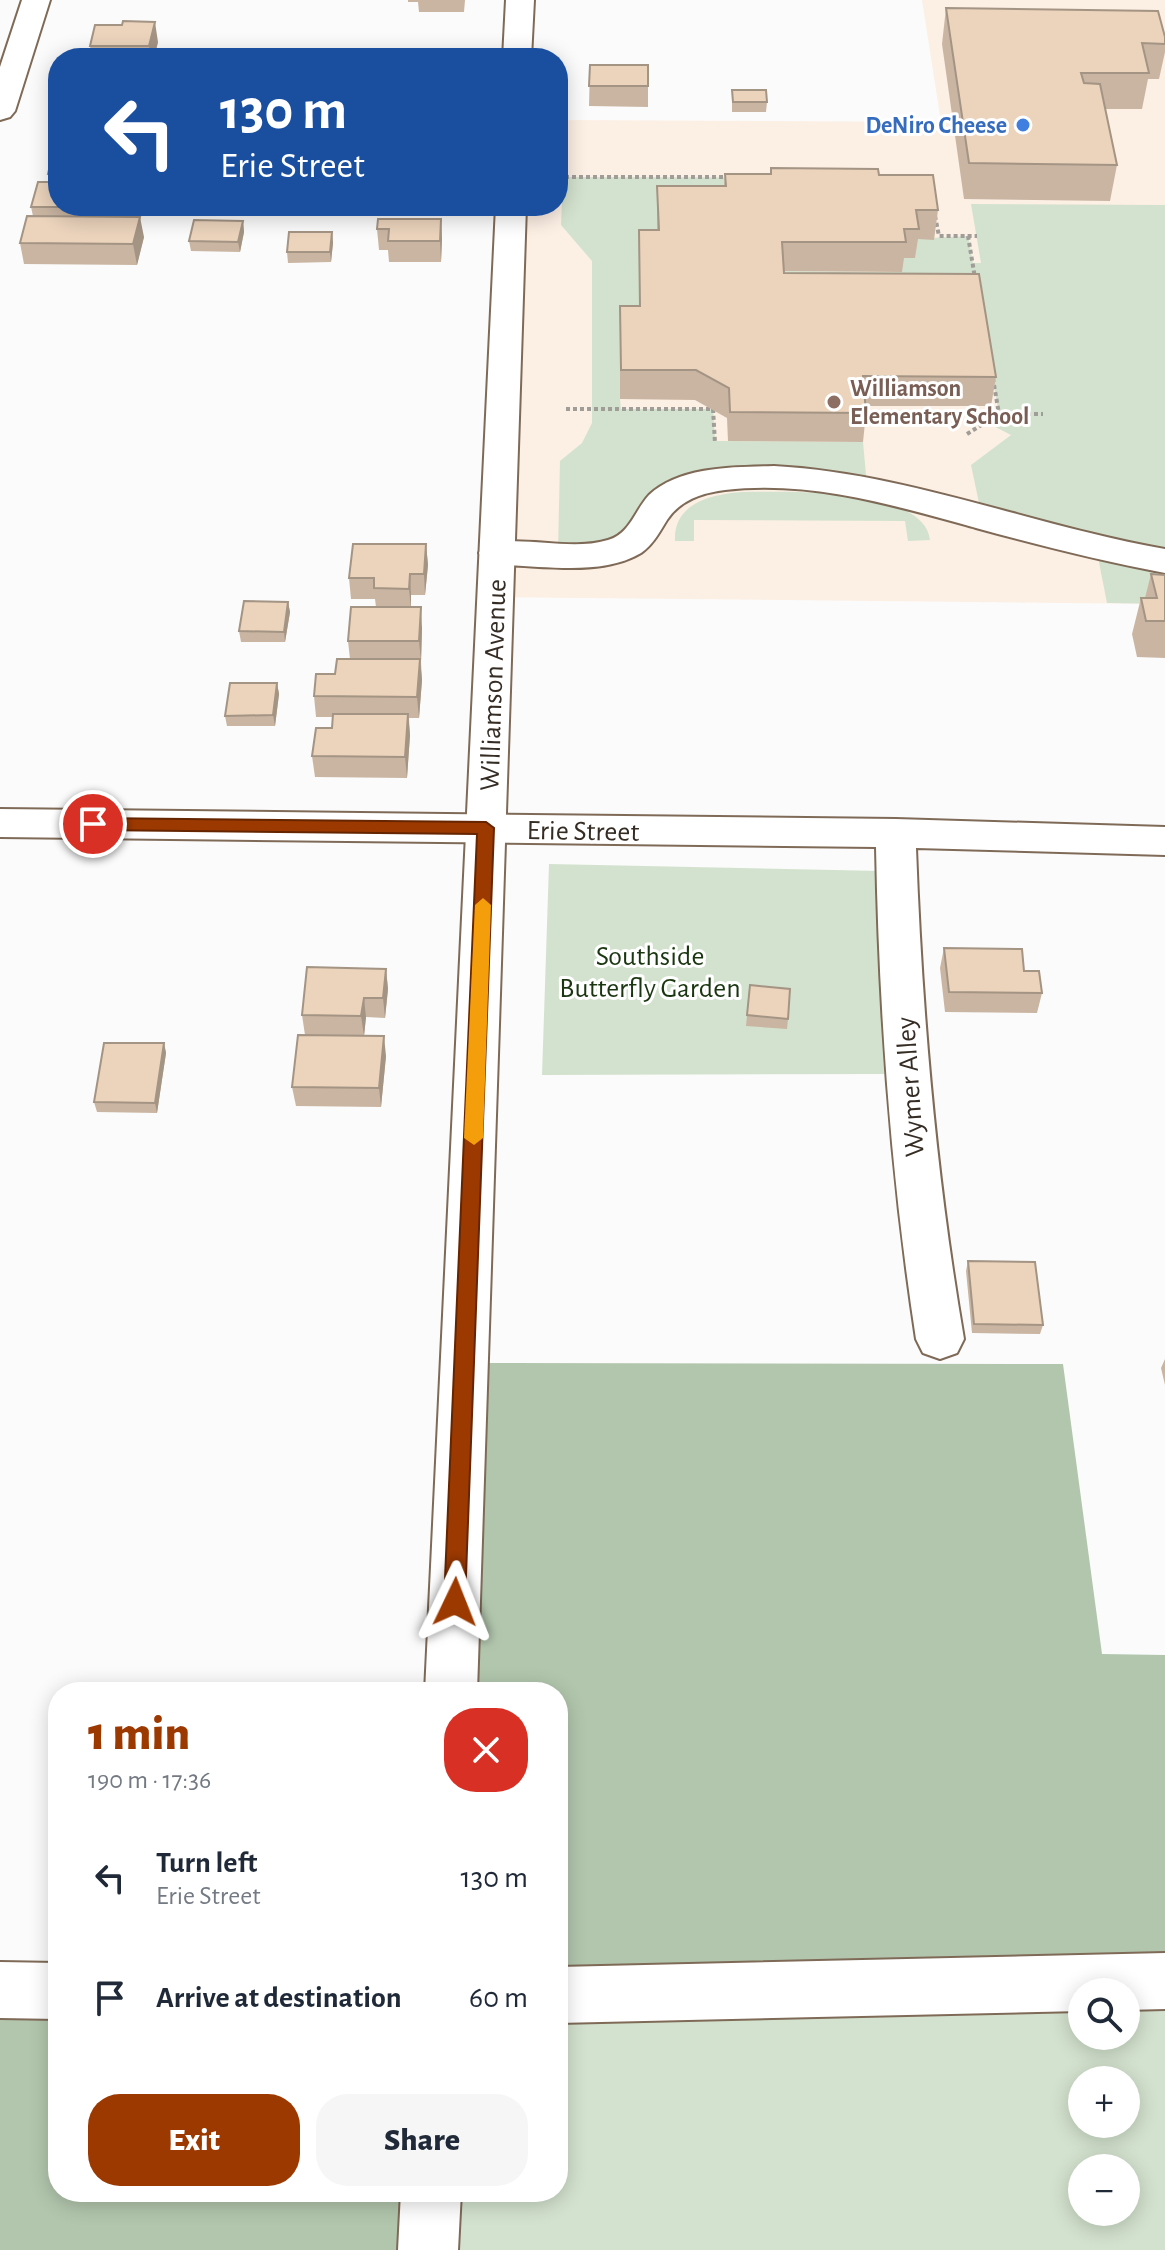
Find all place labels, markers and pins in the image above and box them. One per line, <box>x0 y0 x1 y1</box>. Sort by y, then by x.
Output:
place label: DeNiro Cheese <box>865 114 1007 138</box>
marker: DeNiro Cheese <box>1014 116 1032 134</box>
place label: Williamson Elementary School <box>850 377 1029 429</box>
marker: Williamson Elementary School <box>825 393 843 411</box>
pin <box>59 790 127 858</box>

